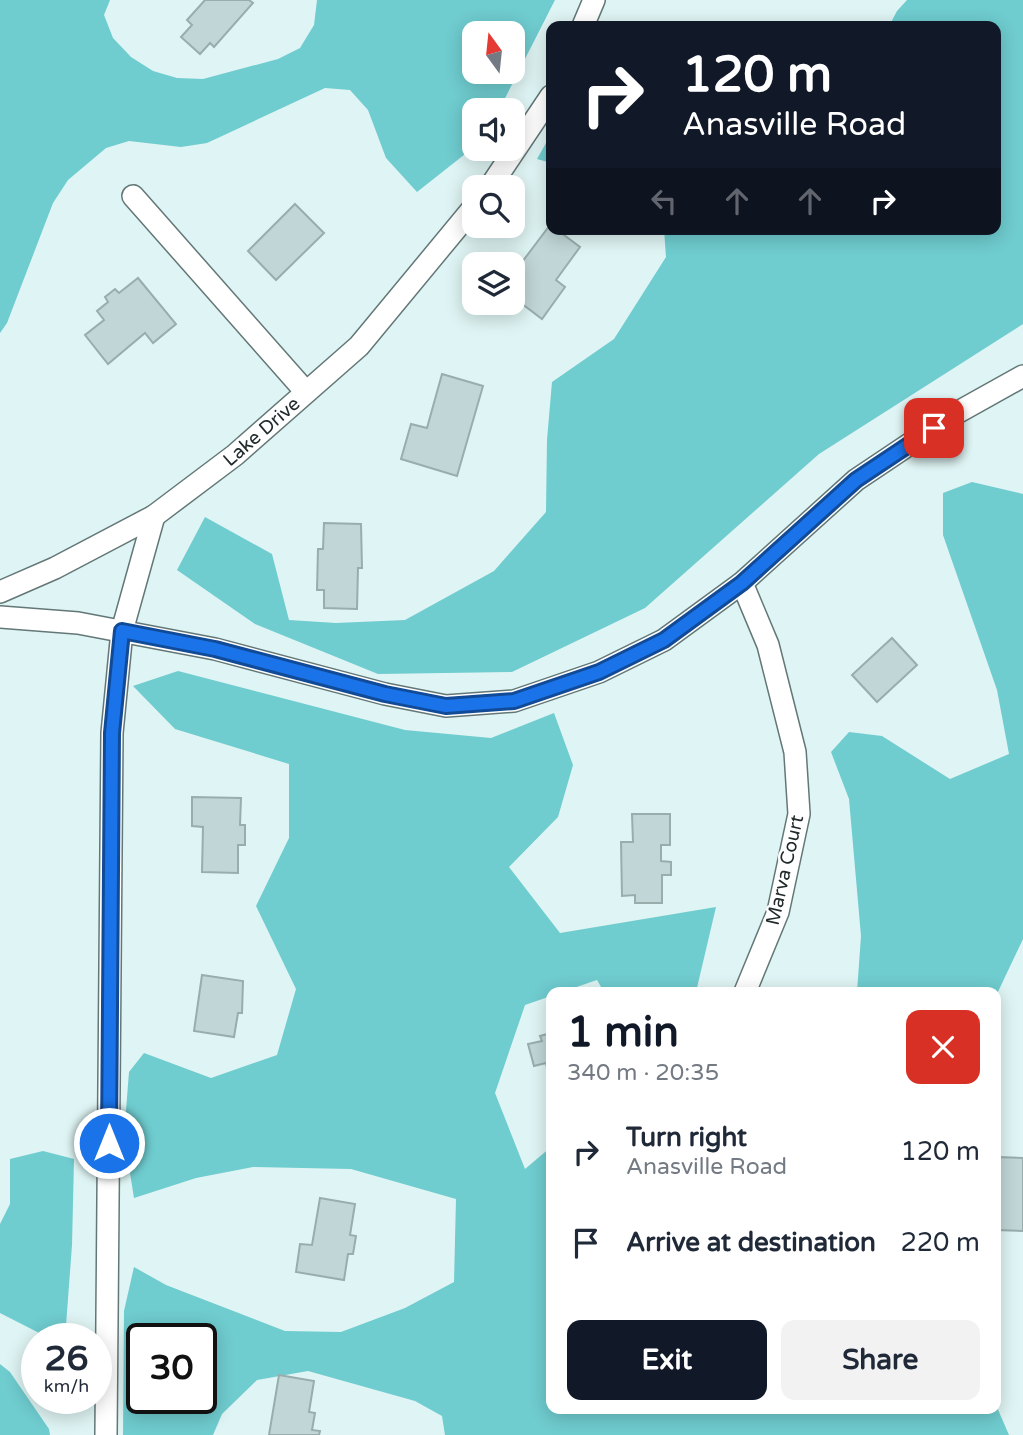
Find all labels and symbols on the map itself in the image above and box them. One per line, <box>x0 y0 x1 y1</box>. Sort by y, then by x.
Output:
north arrow <box>462 21 525 84</box>
street label: Lake Drive <box>219 393 304 471</box>
pin <box>904 398 964 458</box>
street label: Marva Court <box>762 813 808 927</box>
position arrow <box>72 1106 146 1180</box>
speed limit sign: 30 <box>126 1323 217 1414</box>

